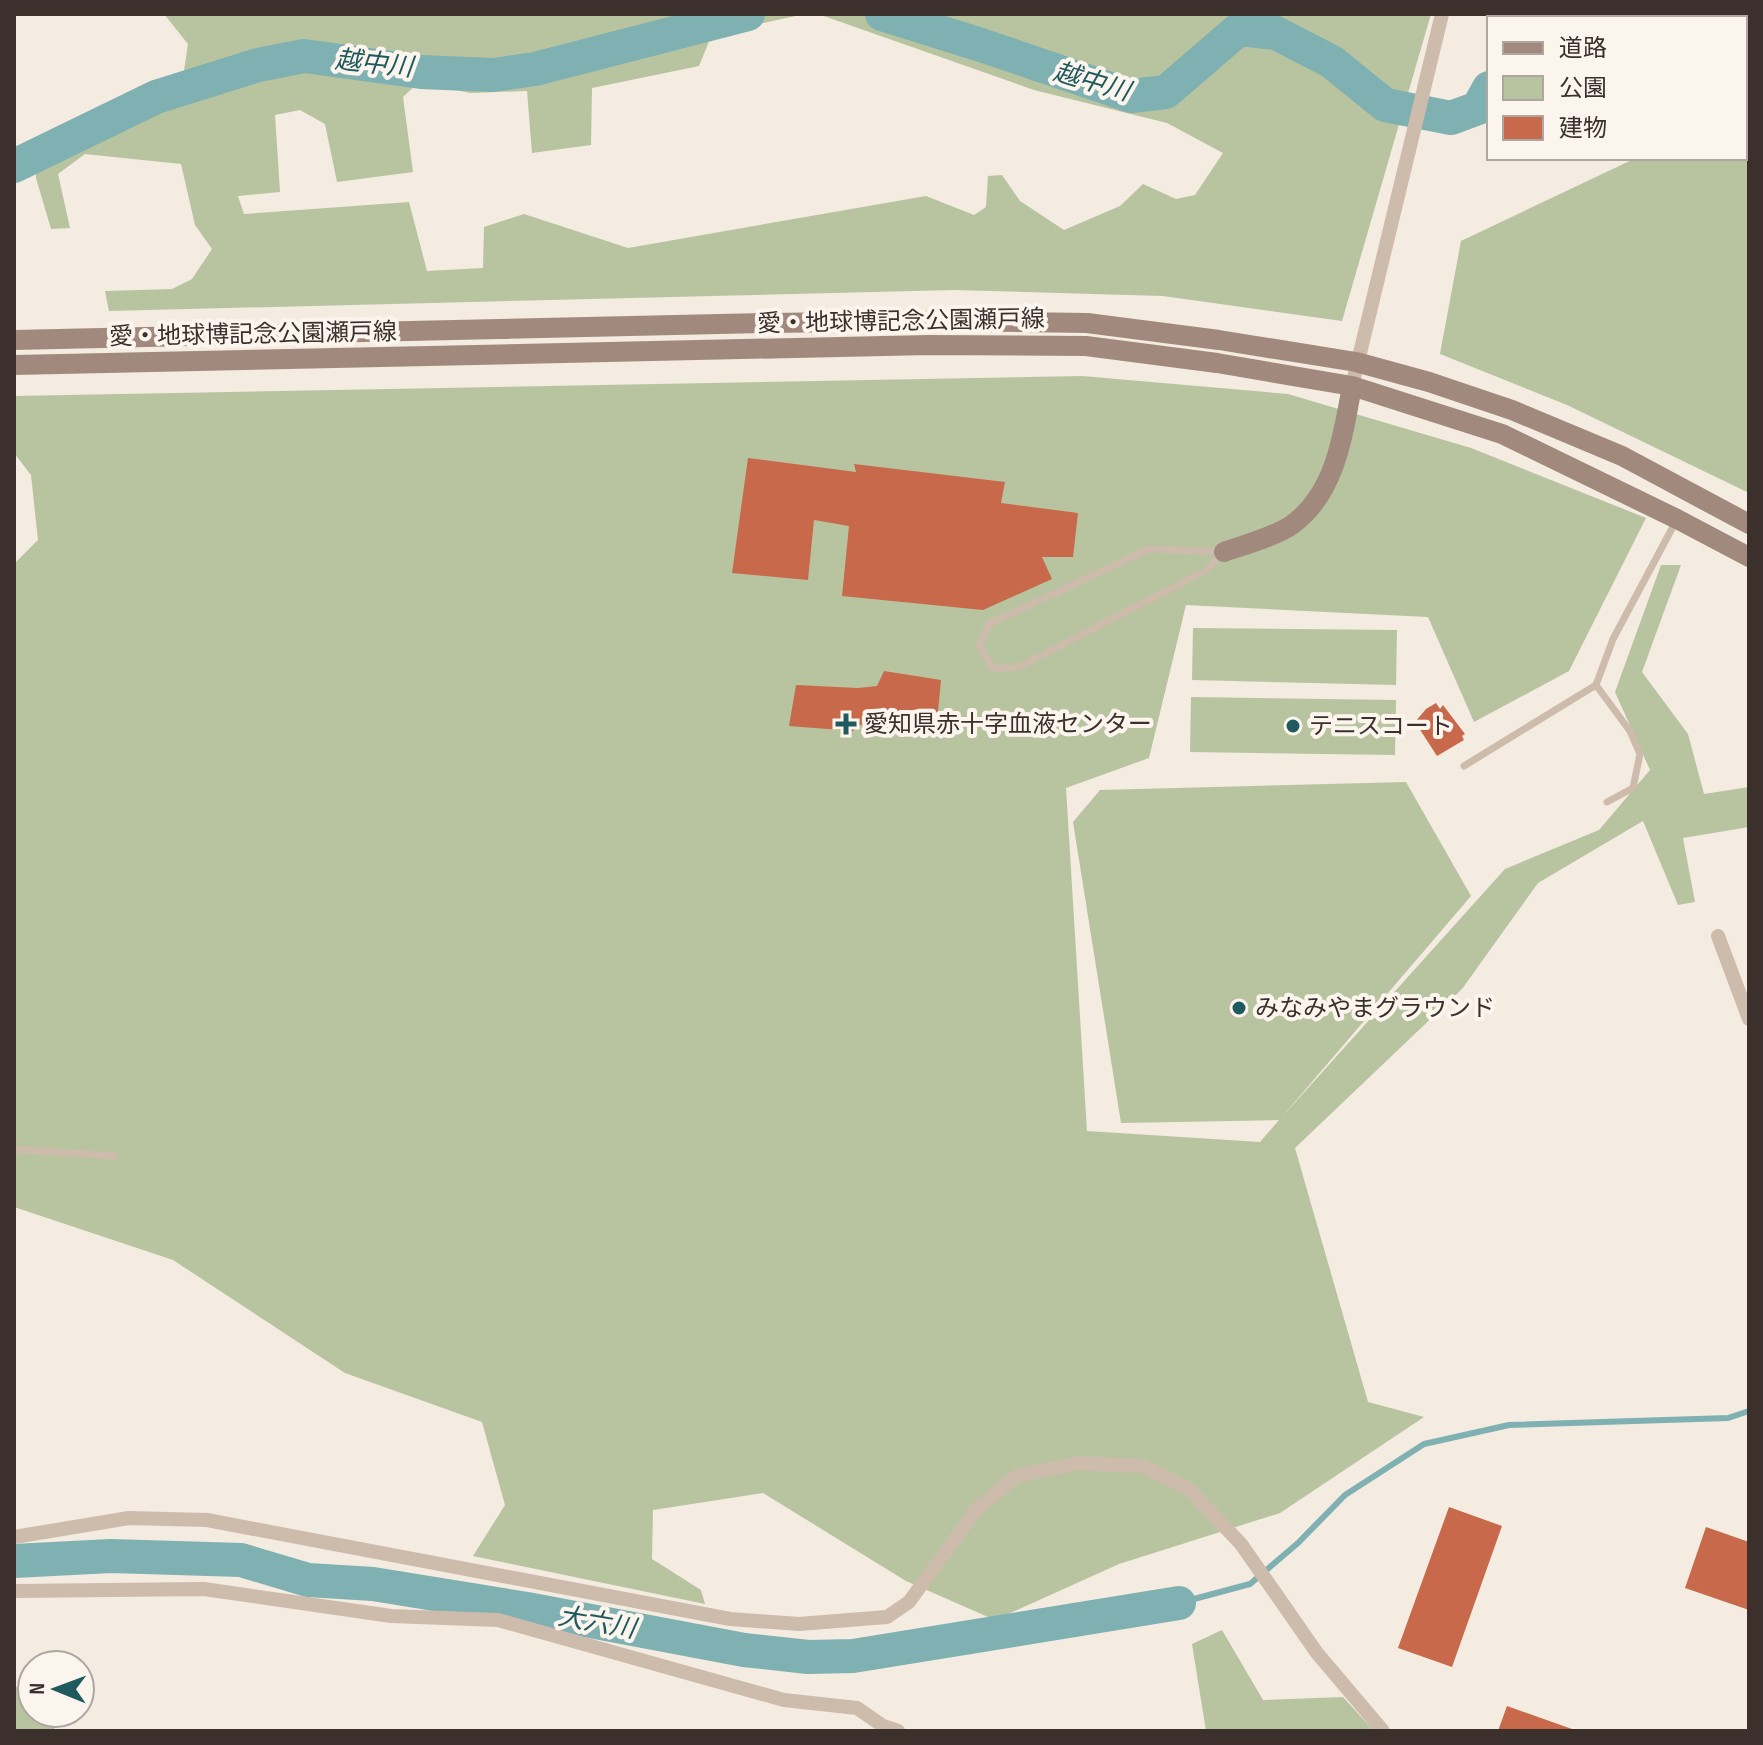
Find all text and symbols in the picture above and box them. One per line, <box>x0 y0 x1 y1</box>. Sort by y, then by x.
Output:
legend <box>1487 16 1747 160</box>
text: 道路 <box>1559 34 1607 63</box>
water label: 越中川 <box>333 45 417 84</box>
water label: 越中川 <box>1050 57 1136 109</box>
text: 公園 <box>1559 74 1607 103</box>
text: 建物 <box>1559 114 1607 143</box>
street label: 愛・地球博記念公園瀬戸線 <box>757 304 1045 339</box>
street label: 愛・地球博記念公園瀬戸線 <box>109 317 397 352</box>
place label: 愛知県赤十字血液センター <box>864 710 1152 739</box>
place label: テニスコート <box>1309 712 1453 741</box>
marker: 愛知県赤十字血液センター <box>835 713 857 735</box>
marker: テニスコート <box>1284 717 1302 735</box>
place label: みなみやまグラウンド <box>1255 994 1495 1023</box>
marker: みなみやまグラウンド <box>1230 999 1248 1017</box>
water label: 大六川 <box>556 1601 641 1646</box>
north arrow <box>16 1649 96 1729</box>
text: N <box>24 1683 51 1695</box>

